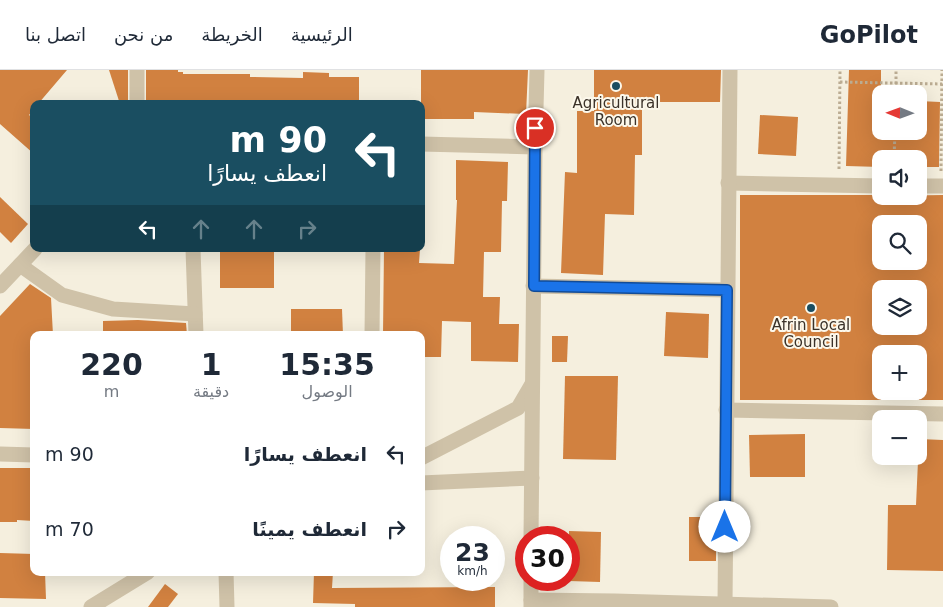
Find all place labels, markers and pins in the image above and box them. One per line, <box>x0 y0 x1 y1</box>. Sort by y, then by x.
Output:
marker: Agricultural Room <box>610 80 622 92</box>
place label: Agricultural Room <box>573 94 659 129</box>
pin <box>514 107 556 149</box>
marker: Afrin Local Council <box>805 302 817 314</box>
place label: Afrin Local Council <box>772 316 850 351</box>

